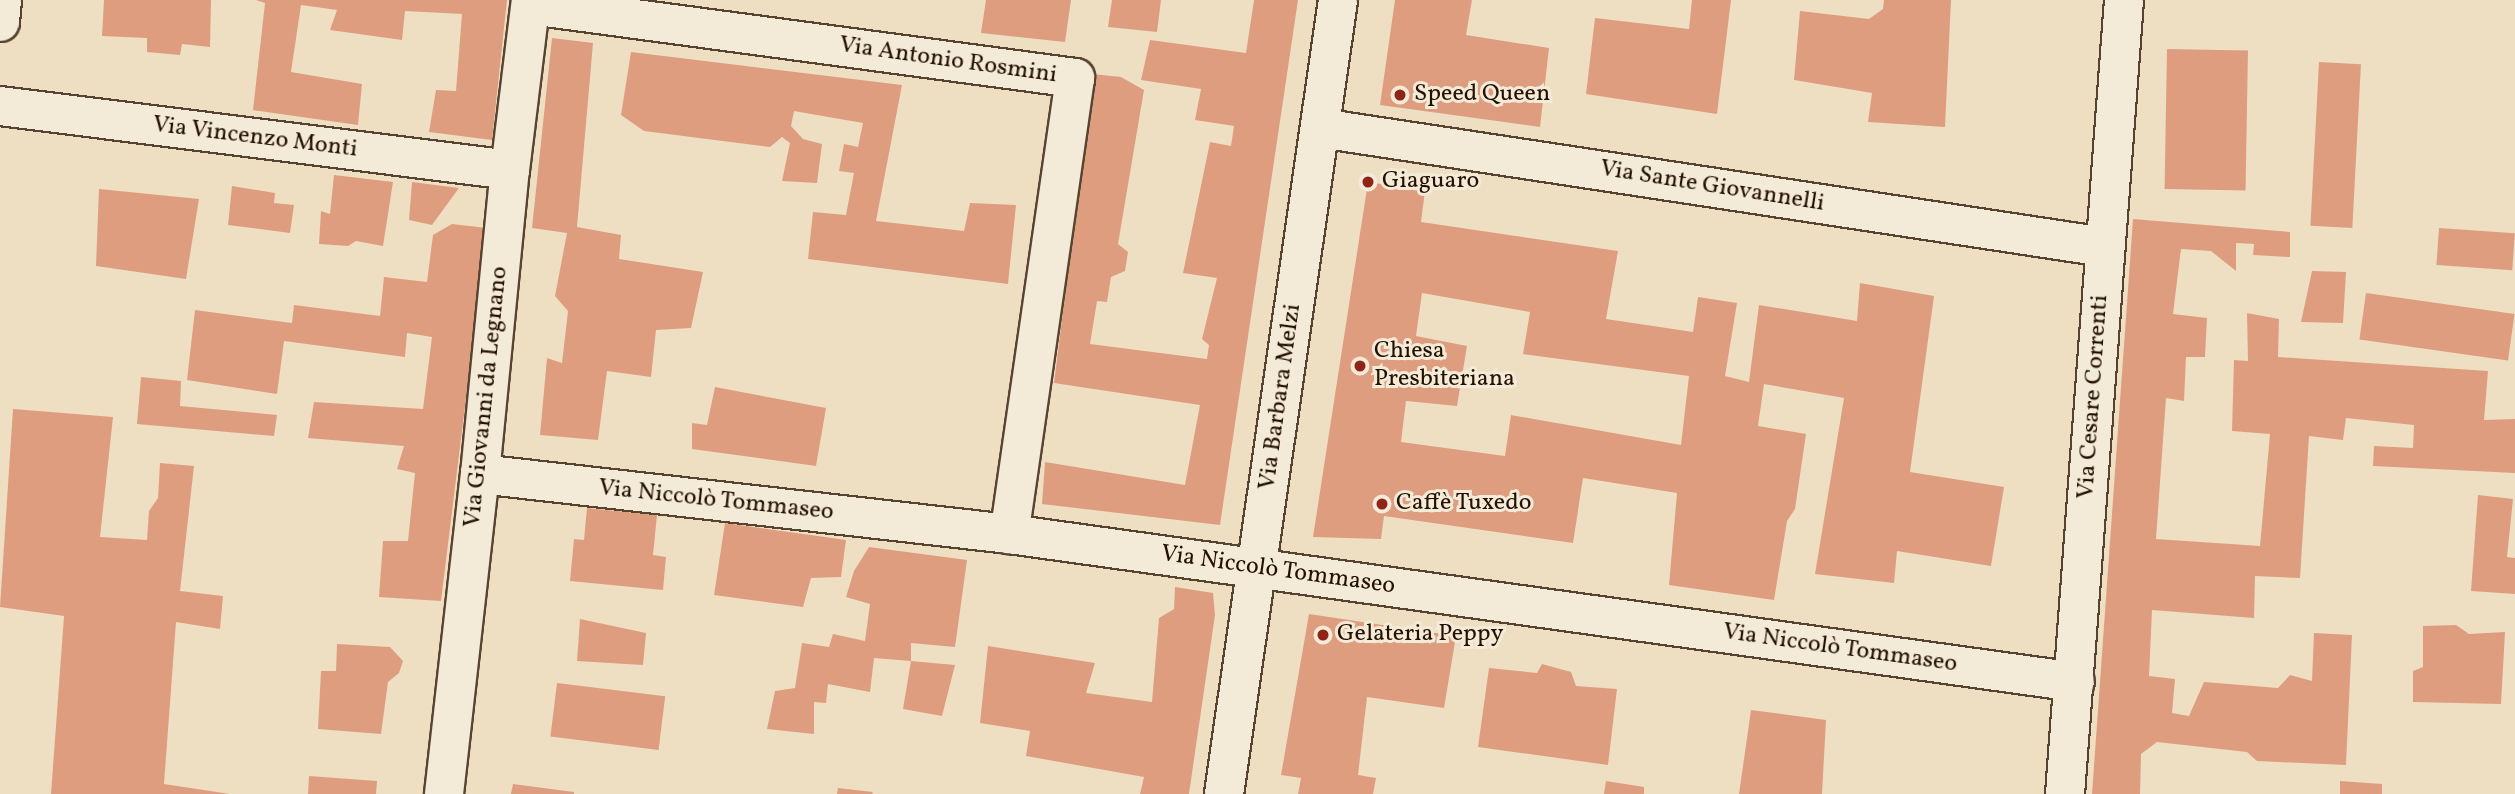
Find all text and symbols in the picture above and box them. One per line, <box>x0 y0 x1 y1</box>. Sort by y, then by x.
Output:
street label: Via Antonio Rosmini <box>837 31 1059 91</box>
place label: Speed Queen <box>1414 81 1550 109</box>
marker: Speed Queen <box>1392 87 1408 103</box>
street label: Via Vincenzo Monti <box>151 111 359 165</box>
street label: Via Sante Giovannelli <box>1598 155 1826 219</box>
place label: Giaguaro <box>1382 168 1479 196</box>
marker: Giaguaro <box>1360 174 1376 190</box>
street label: Via Giovanni da Legnano <box>459 265 515 529</box>
street label: Via Cesare Correnti <box>2072 294 2116 500</box>
street label: Via Barbara Melzi <box>1254 302 1308 492</box>
place label: Chiesa Presbiteriana <box>1374 338 1515 394</box>
marker: Chiesa Presbiteriana <box>1352 358 1368 374</box>
street label: Via Niccolò Tommaseo <box>597 474 835 528</box>
place label: Caffè Tuxedo <box>1396 490 1532 518</box>
marker: Caffè Tuxedo <box>1374 496 1390 512</box>
street label: Via Niccolò Tommaseo <box>1159 540 1397 602</box>
street label: Via Niccolò Tommaseo <box>1721 618 1959 680</box>
place label: Gelateria Peppy <box>1337 621 1503 649</box>
marker: Gelateria Peppy <box>1315 627 1331 643</box>

